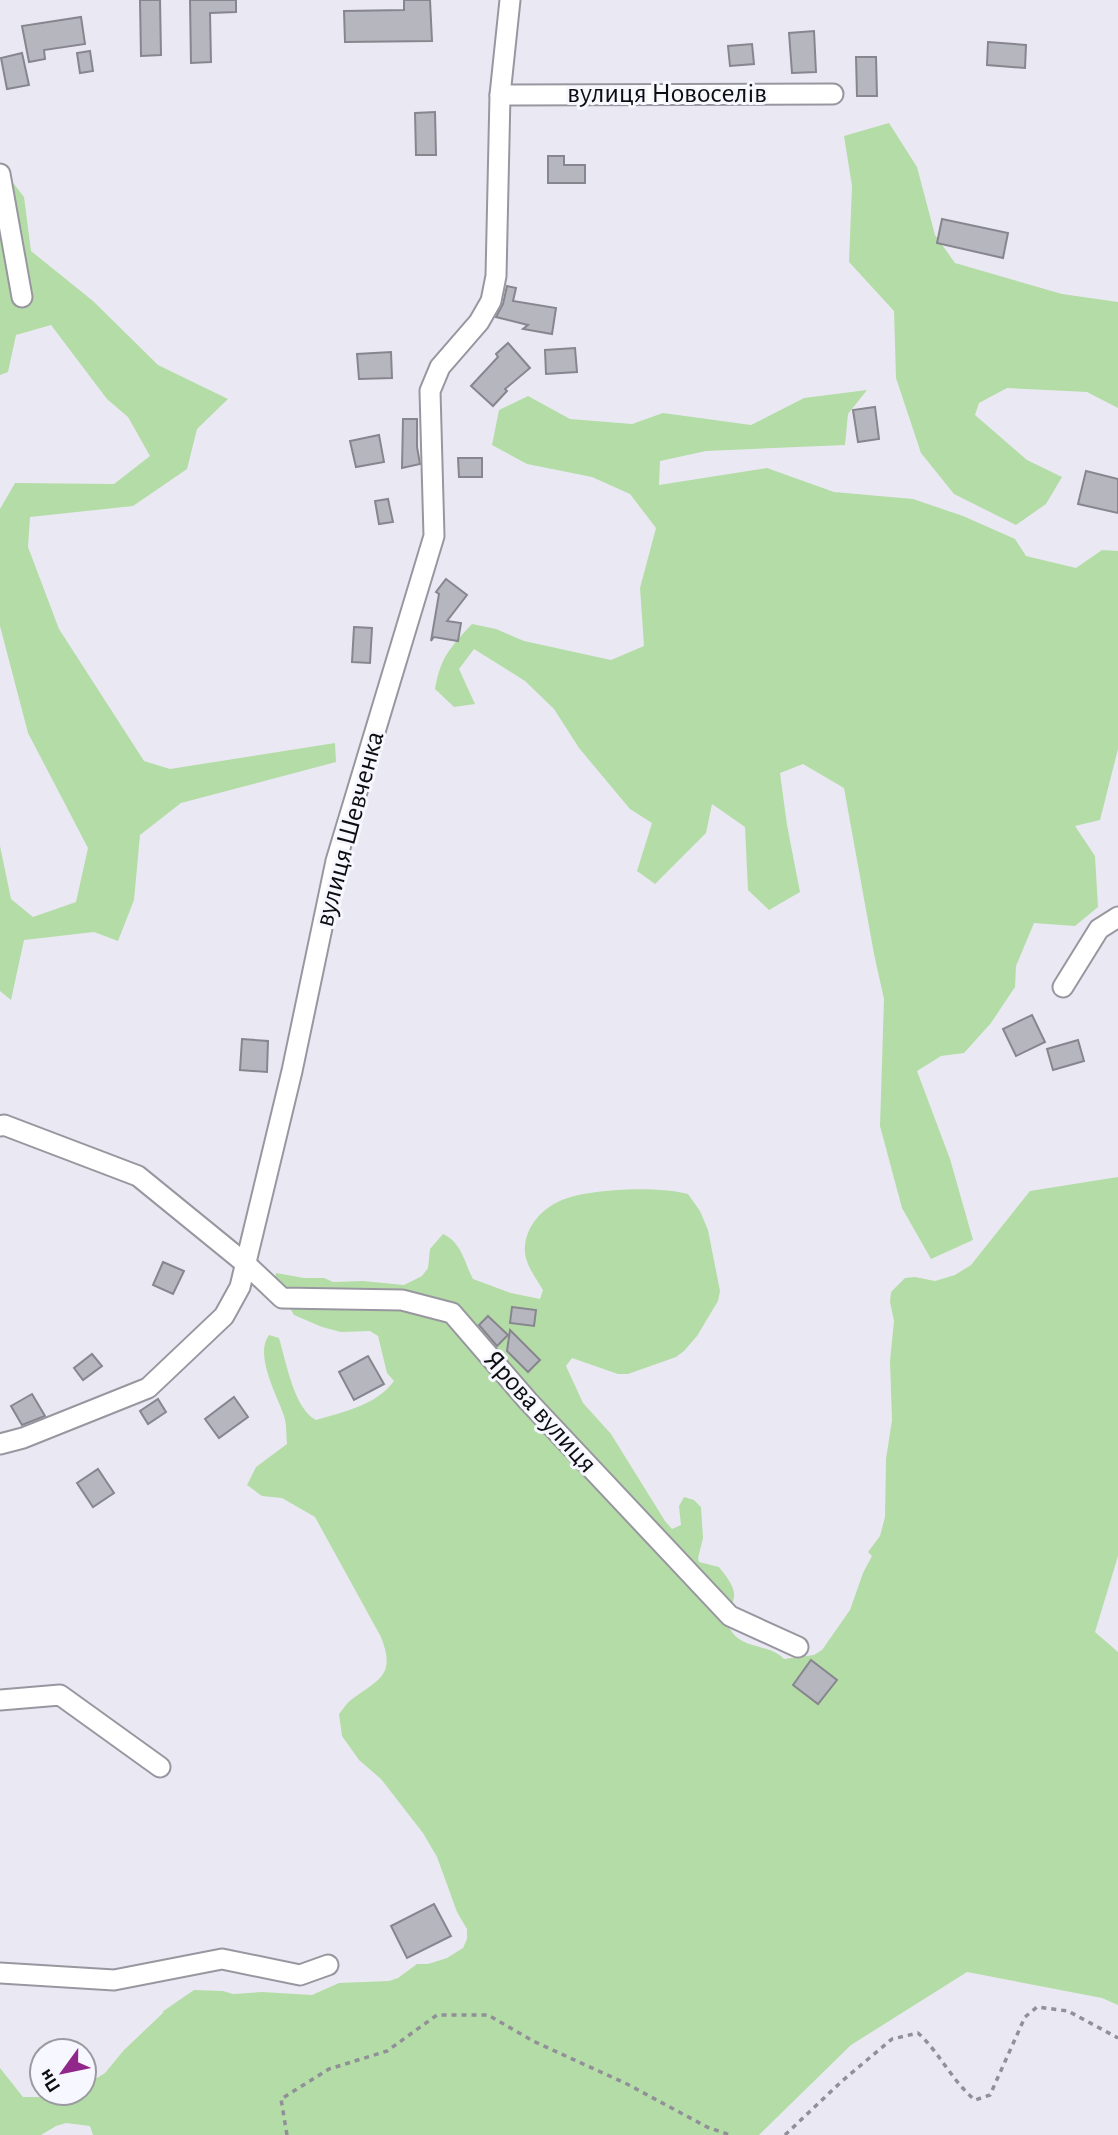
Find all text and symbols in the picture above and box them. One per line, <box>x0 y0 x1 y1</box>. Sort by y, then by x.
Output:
street label: вулиця Новоселів <box>567 80 767 108</box>
street label: вулиця Шевченка <box>310 728 390 930</box>
street label: Ярова вулиця <box>478 1346 602 1478</box>
north arrow <box>28 2037 98 2107</box>
text: Пн <box>36 2066 64 2095</box>

